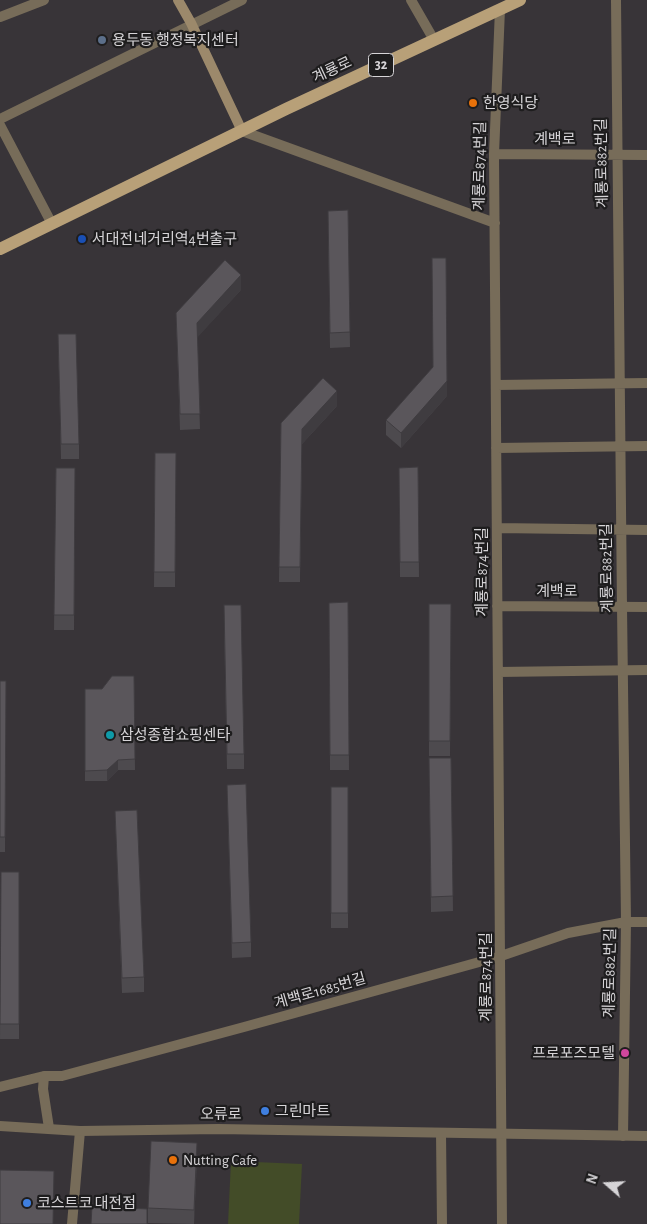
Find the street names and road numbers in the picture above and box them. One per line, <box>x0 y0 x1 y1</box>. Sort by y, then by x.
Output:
street label: 계룡로 <box>309 53 355 87</box>
road number: 32 <box>368 54 394 76</box>
street label: 계룡로882번길 <box>592 118 612 208</box>
street label: 계룡로874번길 <box>470 121 490 211</box>
street label: 계백로 <box>534 130 576 148</box>
street label: 계룡로882번길 <box>597 523 617 613</box>
street label: 계룡로874번길 <box>473 527 491 617</box>
street label: 계백로 <box>536 582 578 600</box>
street label: 계룡로882번길 <box>600 928 620 1018</box>
street label: 계룡로874번길 <box>477 932 495 1022</box>
street label: 계백로1685번길 <box>272 969 368 1013</box>
street label: 오류로 <box>200 1105 242 1123</box>

